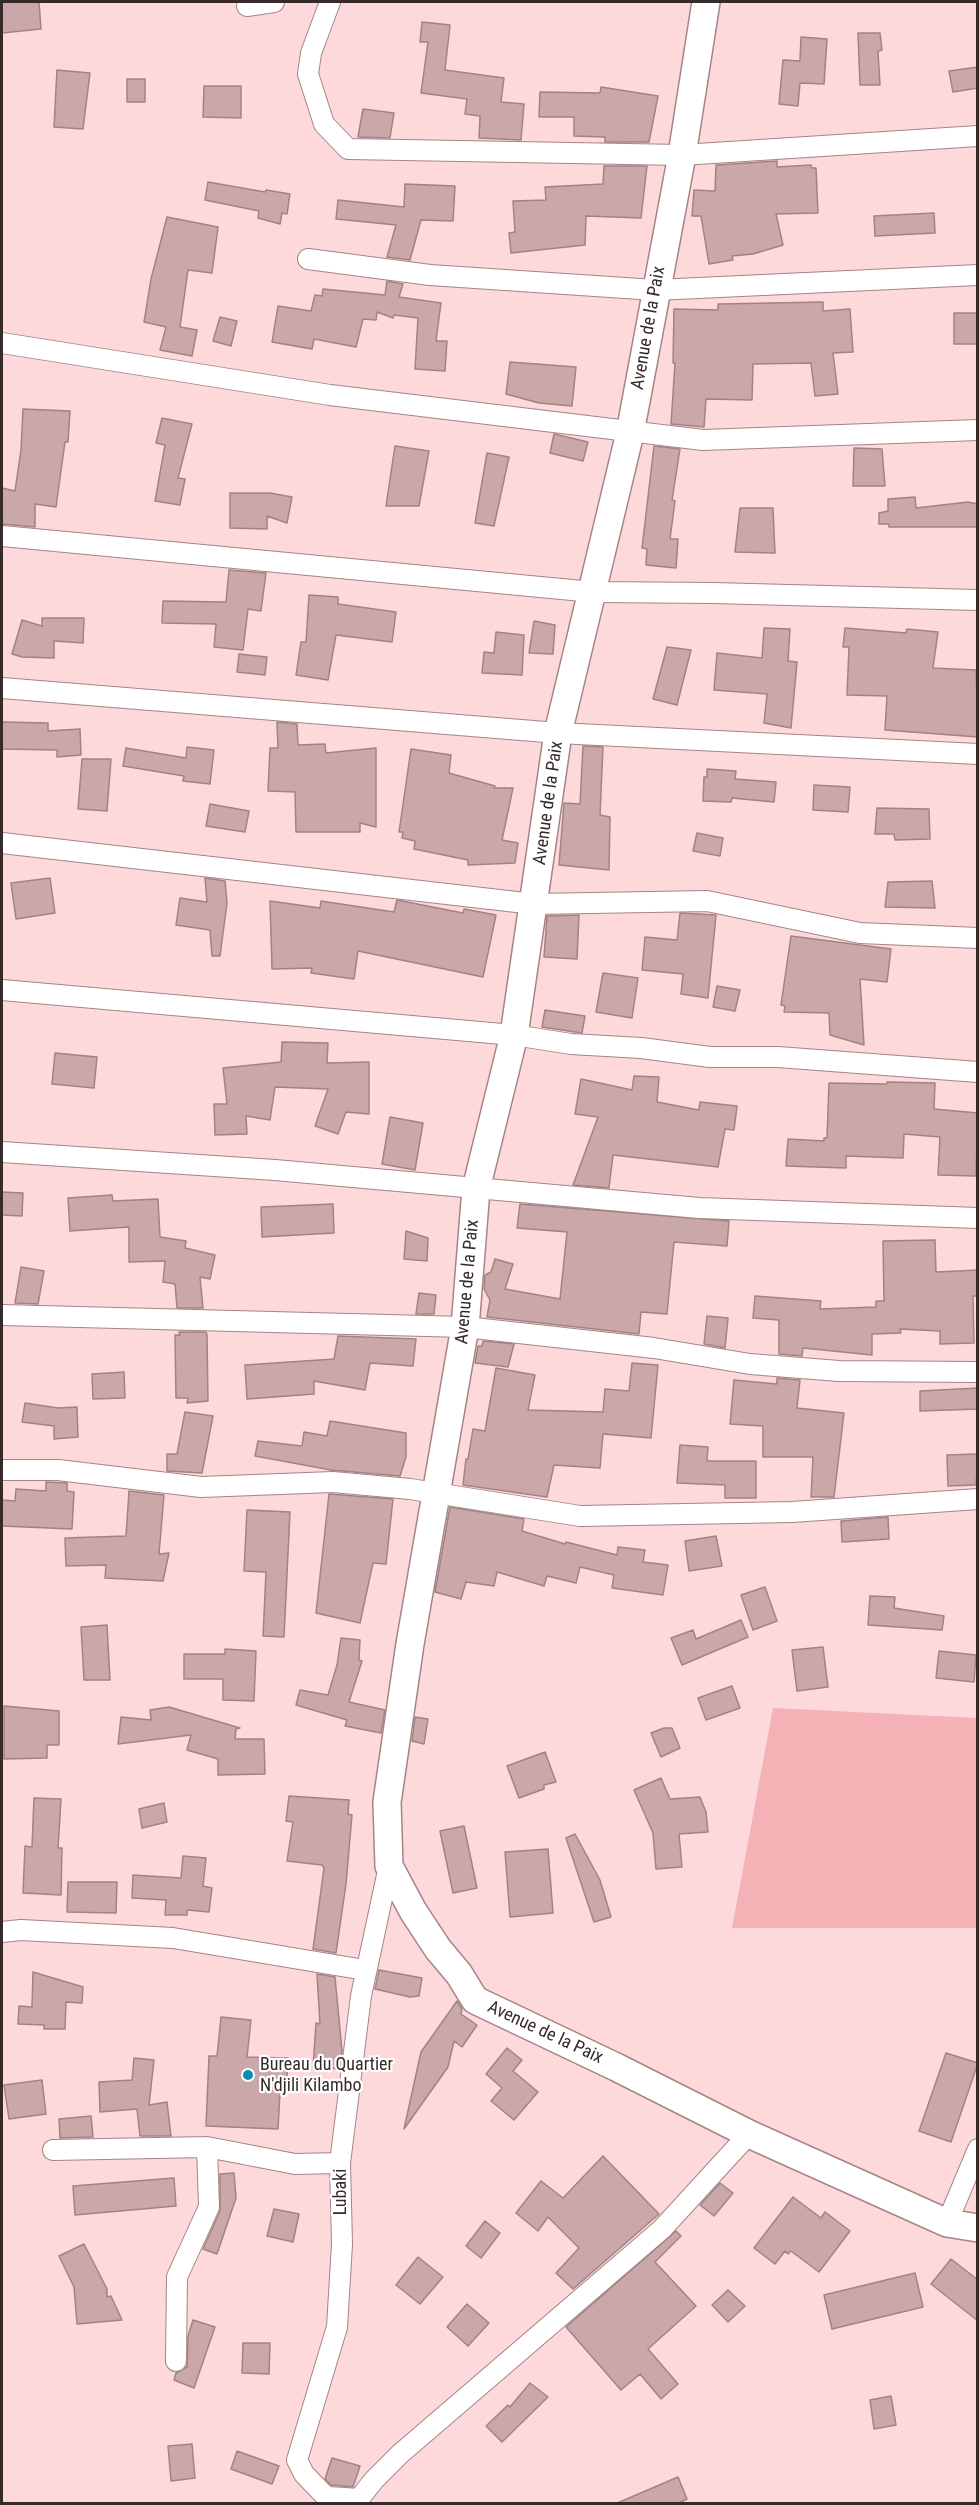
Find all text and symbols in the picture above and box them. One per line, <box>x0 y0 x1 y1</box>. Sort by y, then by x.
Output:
street label: Avenue de la Paix <box>628 265 670 391</box>
street label: Avenue de la Paix <box>530 740 568 866</box>
street label: Avenue de la Paix <box>452 1219 484 1345</box>
street label: Avenue de la Paix <box>484 1997 606 2069</box>
place label: Bureau du Quartier N'djili Kilambo <box>260 2054 393 2096</box>
marker: Bureau du Quartier N'djili Kilambo <box>241 2068 255 2082</box>
street label: Lubaki <box>330 2169 352 2215</box>

